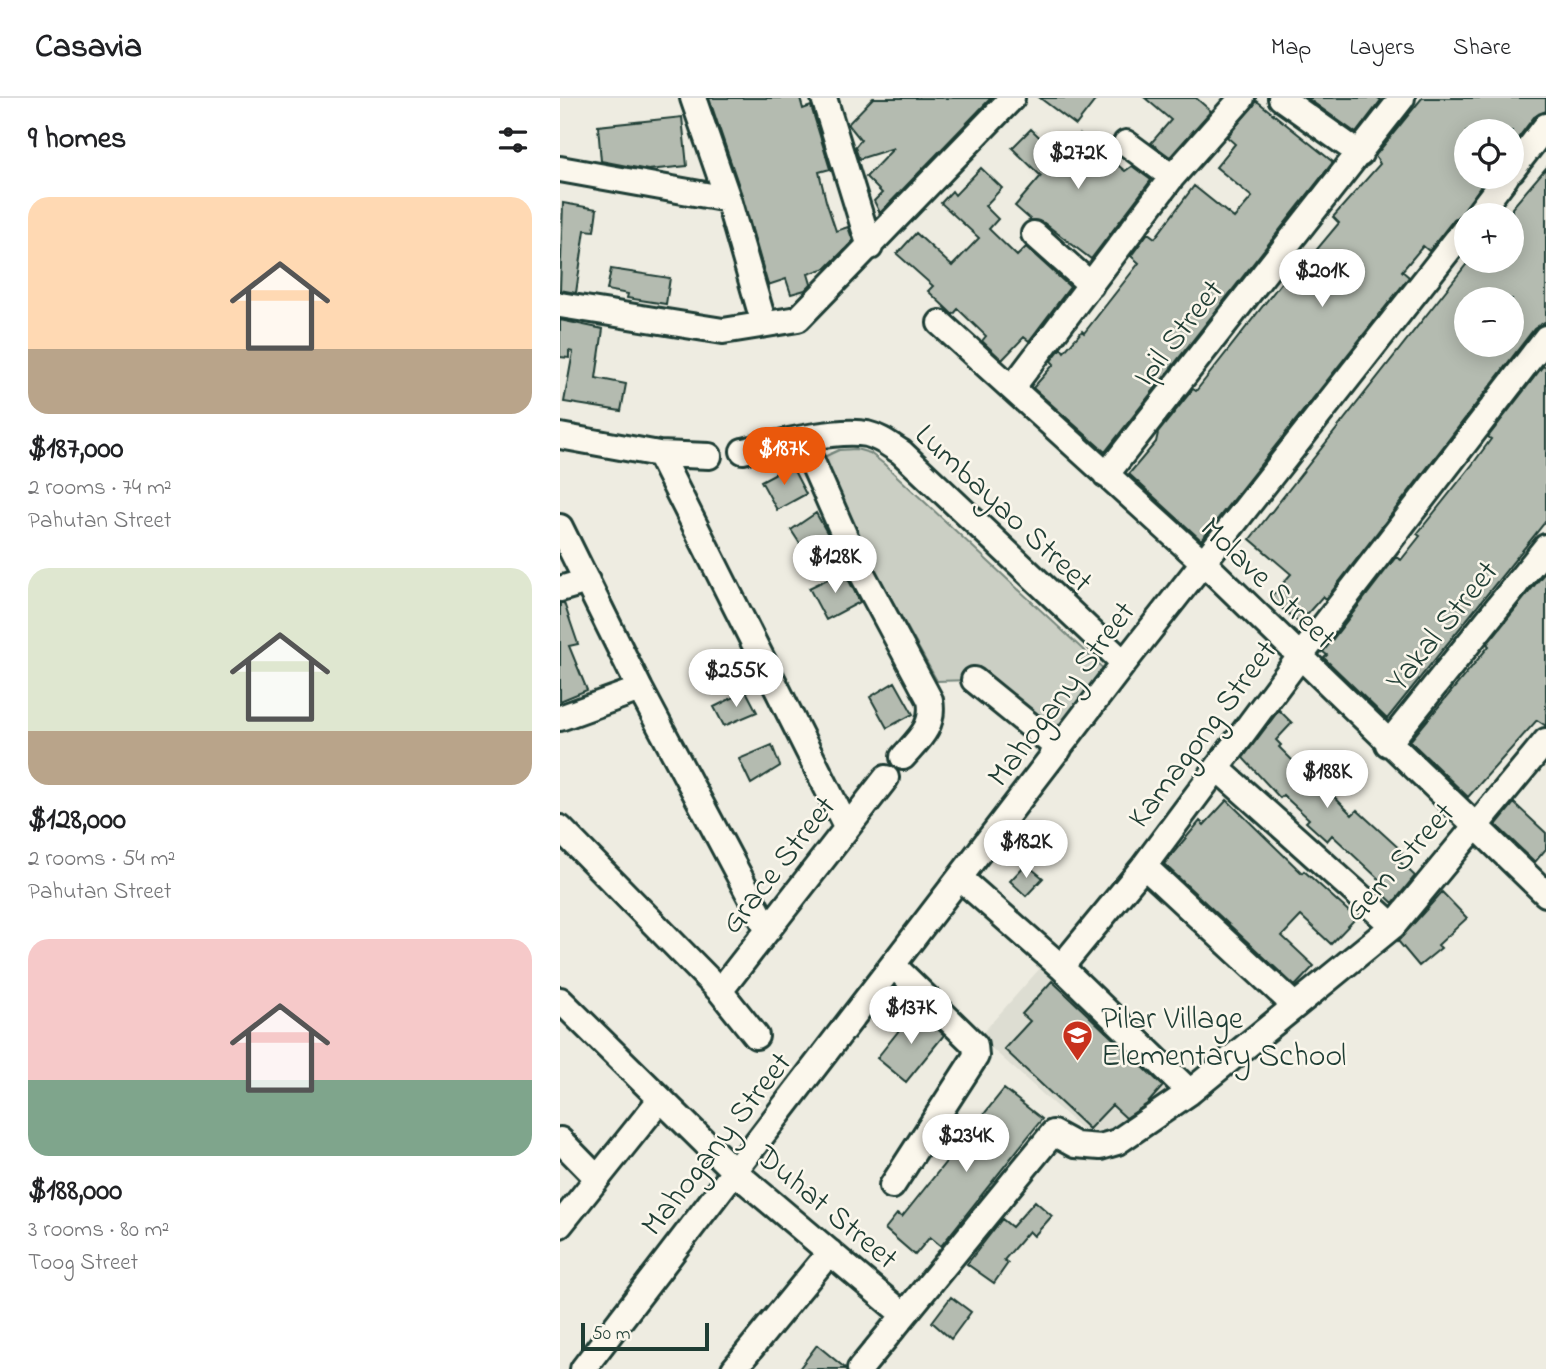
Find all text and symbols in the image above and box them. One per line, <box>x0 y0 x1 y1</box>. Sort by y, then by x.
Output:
text: Casavia <box>35 24 142 72</box>
text: Map <box>1271 31 1311 66</box>
text: Layers <box>1349 31 1415 66</box>
text: Share <box>1453 31 1511 66</box>
text: 9 homes <box>28 118 126 162</box>
map controls <box>1454 119 1524 357</box>
button: locate <box>1454 119 1524 189</box>
icon: filters <box>494 121 532 159</box>
pin: $272K <box>1029 132 1127 191</box>
text: $272K <box>1049 137 1107 170</box>
button: + <box>1454 203 1524 273</box>
icon: home <box>217 243 343 369</box>
pin: $201K <box>1273 250 1371 309</box>
text: $201K <box>1295 255 1349 288</box>
street label: Ipil Street <box>1123 270 1237 398</box>
button: − <box>1454 287 1524 357</box>
street label: Lumbayao Street <box>903 414 1103 605</box>
text: $187,000 <box>28 428 123 472</box>
pin: $187K <box>735 428 833 487</box>
text: $187K <box>759 433 809 466</box>
text: 2 rooms · 74 m² <box>28 472 172 505</box>
text: Pahutan Street <box>28 505 172 538</box>
street label: Molave Street <box>1188 507 1346 662</box>
pin: $128K <box>786 536 884 595</box>
text: $128K <box>809 541 861 574</box>
street label: Yakal Street <box>1376 551 1512 703</box>
street label: Mahogany Street <box>977 592 1149 798</box>
icon: home <box>217 614 343 740</box>
street label: Kamagong Street <box>1117 631 1290 839</box>
pin: $255K <box>687 650 785 709</box>
text: $255K <box>705 655 767 688</box>
pin: $188K <box>1278 750 1376 810</box>
text: $188K <box>1302 756 1352 789</box>
street label: Grace Street <box>711 787 849 945</box>
street label: Gem Street <box>1334 792 1468 934</box>
text: $128,000 <box>28 799 126 843</box>
pin: $182K <box>977 820 1075 880</box>
text: $182K <box>1000 826 1052 859</box>
text: 2 rooms · 54 m² <box>28 843 175 876</box>
text: Pahutan Street <box>28 876 172 909</box>
icon: home <box>217 985 343 1111</box>
pin: $137K <box>862 986 960 1046</box>
text: $137K <box>885 992 937 1025</box>
place label: Pilar Village Elementary School <box>1101 997 1346 1081</box>
school or university icon: Pilar Village Elementary School <box>1061 1018 1095 1062</box>
street label: Mahogany Street <box>631 1043 805 1247</box>
pin: $234K <box>917 1114 1015 1174</box>
text: $234K <box>938 1120 994 1153</box>
street label: Duhat Street <box>743 1134 908 1283</box>
text: $188,000 <box>28 1170 122 1214</box>
text: 3 rooms · 80 m² <box>28 1214 169 1247</box>
text: Toog Street <box>28 1247 138 1280</box>
scale bar <box>581 1320 709 1352</box>
text: 50 m <box>592 1321 631 1348</box>

